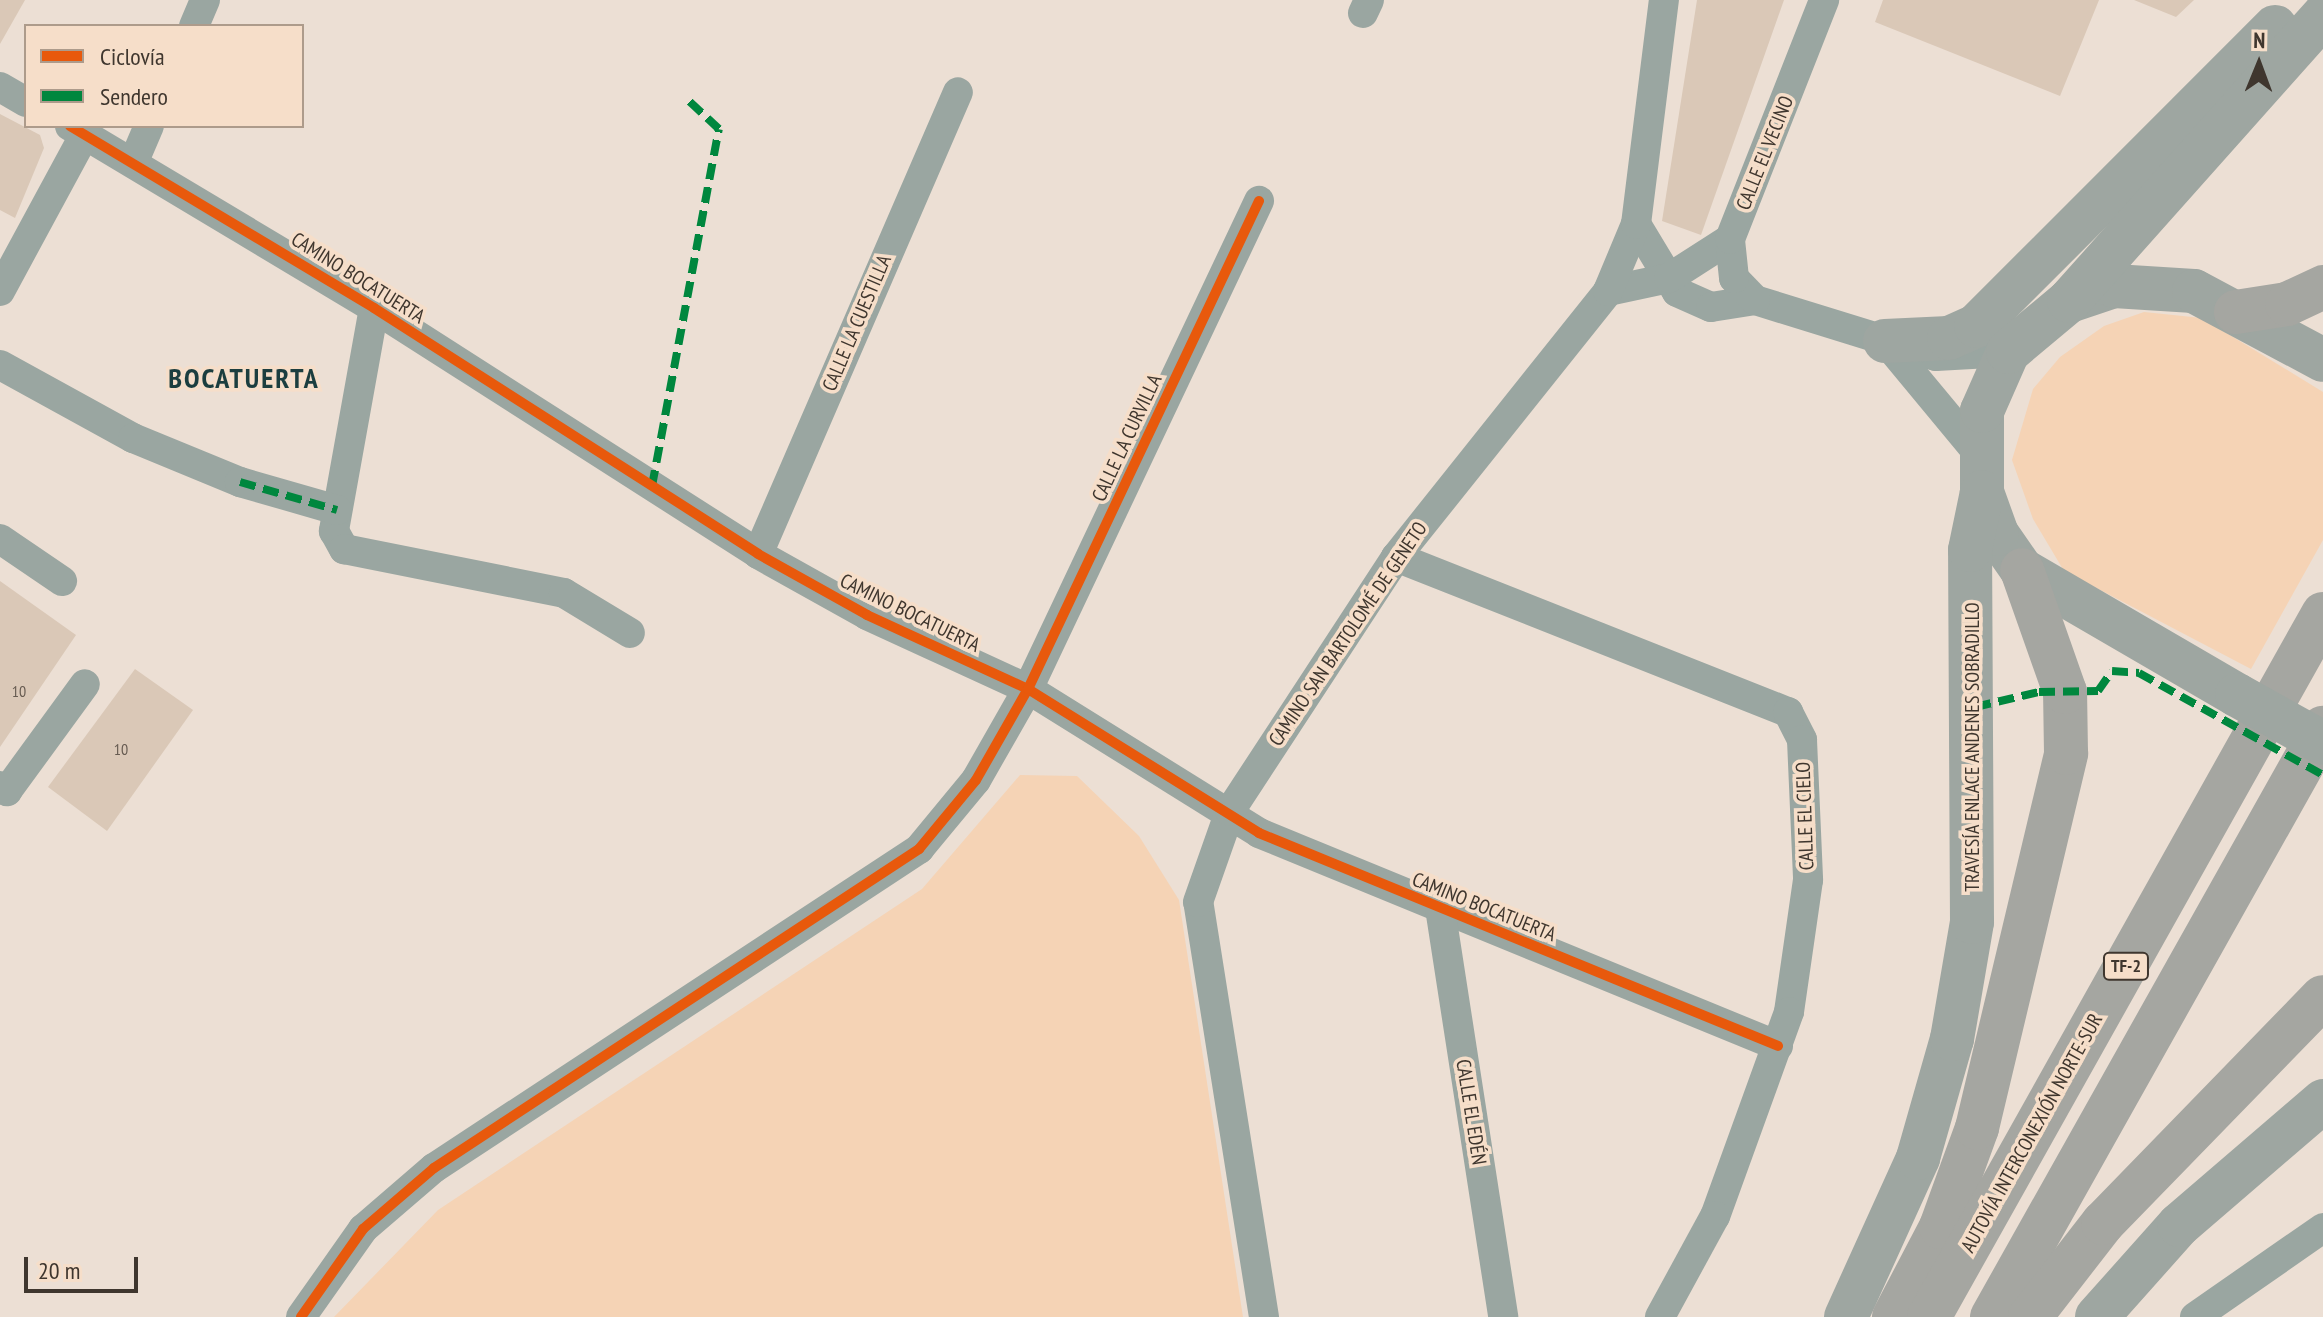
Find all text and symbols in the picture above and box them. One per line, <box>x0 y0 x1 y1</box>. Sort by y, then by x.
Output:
legend <box>24 24 304 128</box>
north arrow <box>2219 24 2299 104</box>
text: N <box>2253 26 2266 54</box>
text: Ciclovía <box>100 41 165 72</box>
text: Sendero <box>100 81 168 112</box>
street label: CALLE EL VECINO <box>1731 92 1799 214</box>
street label: CAMINO BOCATUERTA <box>287 227 429 329</box>
street label: CALLE LA CUESTILLA <box>817 251 897 395</box>
district label: BOCATUERTA <box>168 361 320 395</box>
street label: CALLE LA CURVILLA <box>1087 370 1167 506</box>
street label: CAMINO SAN BARTOLOMÉ DE GENETO <box>1264 517 1432 751</box>
street label: CAMINO BOCATUERTA <box>836 569 984 657</box>
street label: TRAVESÍA ENLACE ANDENES SOBRADILLO <box>1960 602 1984 892</box>
house number: 10 <box>12 681 26 701</box>
house number: 10 <box>114 739 128 759</box>
street label: CALLE EL CIELO <box>1791 761 1819 871</box>
street label: CAMINO BOCATUERTA <box>1409 867 1559 947</box>
road number: TF-2 <box>2102 952 2150 980</box>
street label: AUTOVÍA INTERCONEXIÓN NORTE-SUR <box>1956 1009 2108 1257</box>
street label: CALLE EL EDÉN <box>1451 1057 1491 1167</box>
scale bar <box>28 1241 142 1291</box>
text: 20 m <box>38 1255 80 1286</box>

